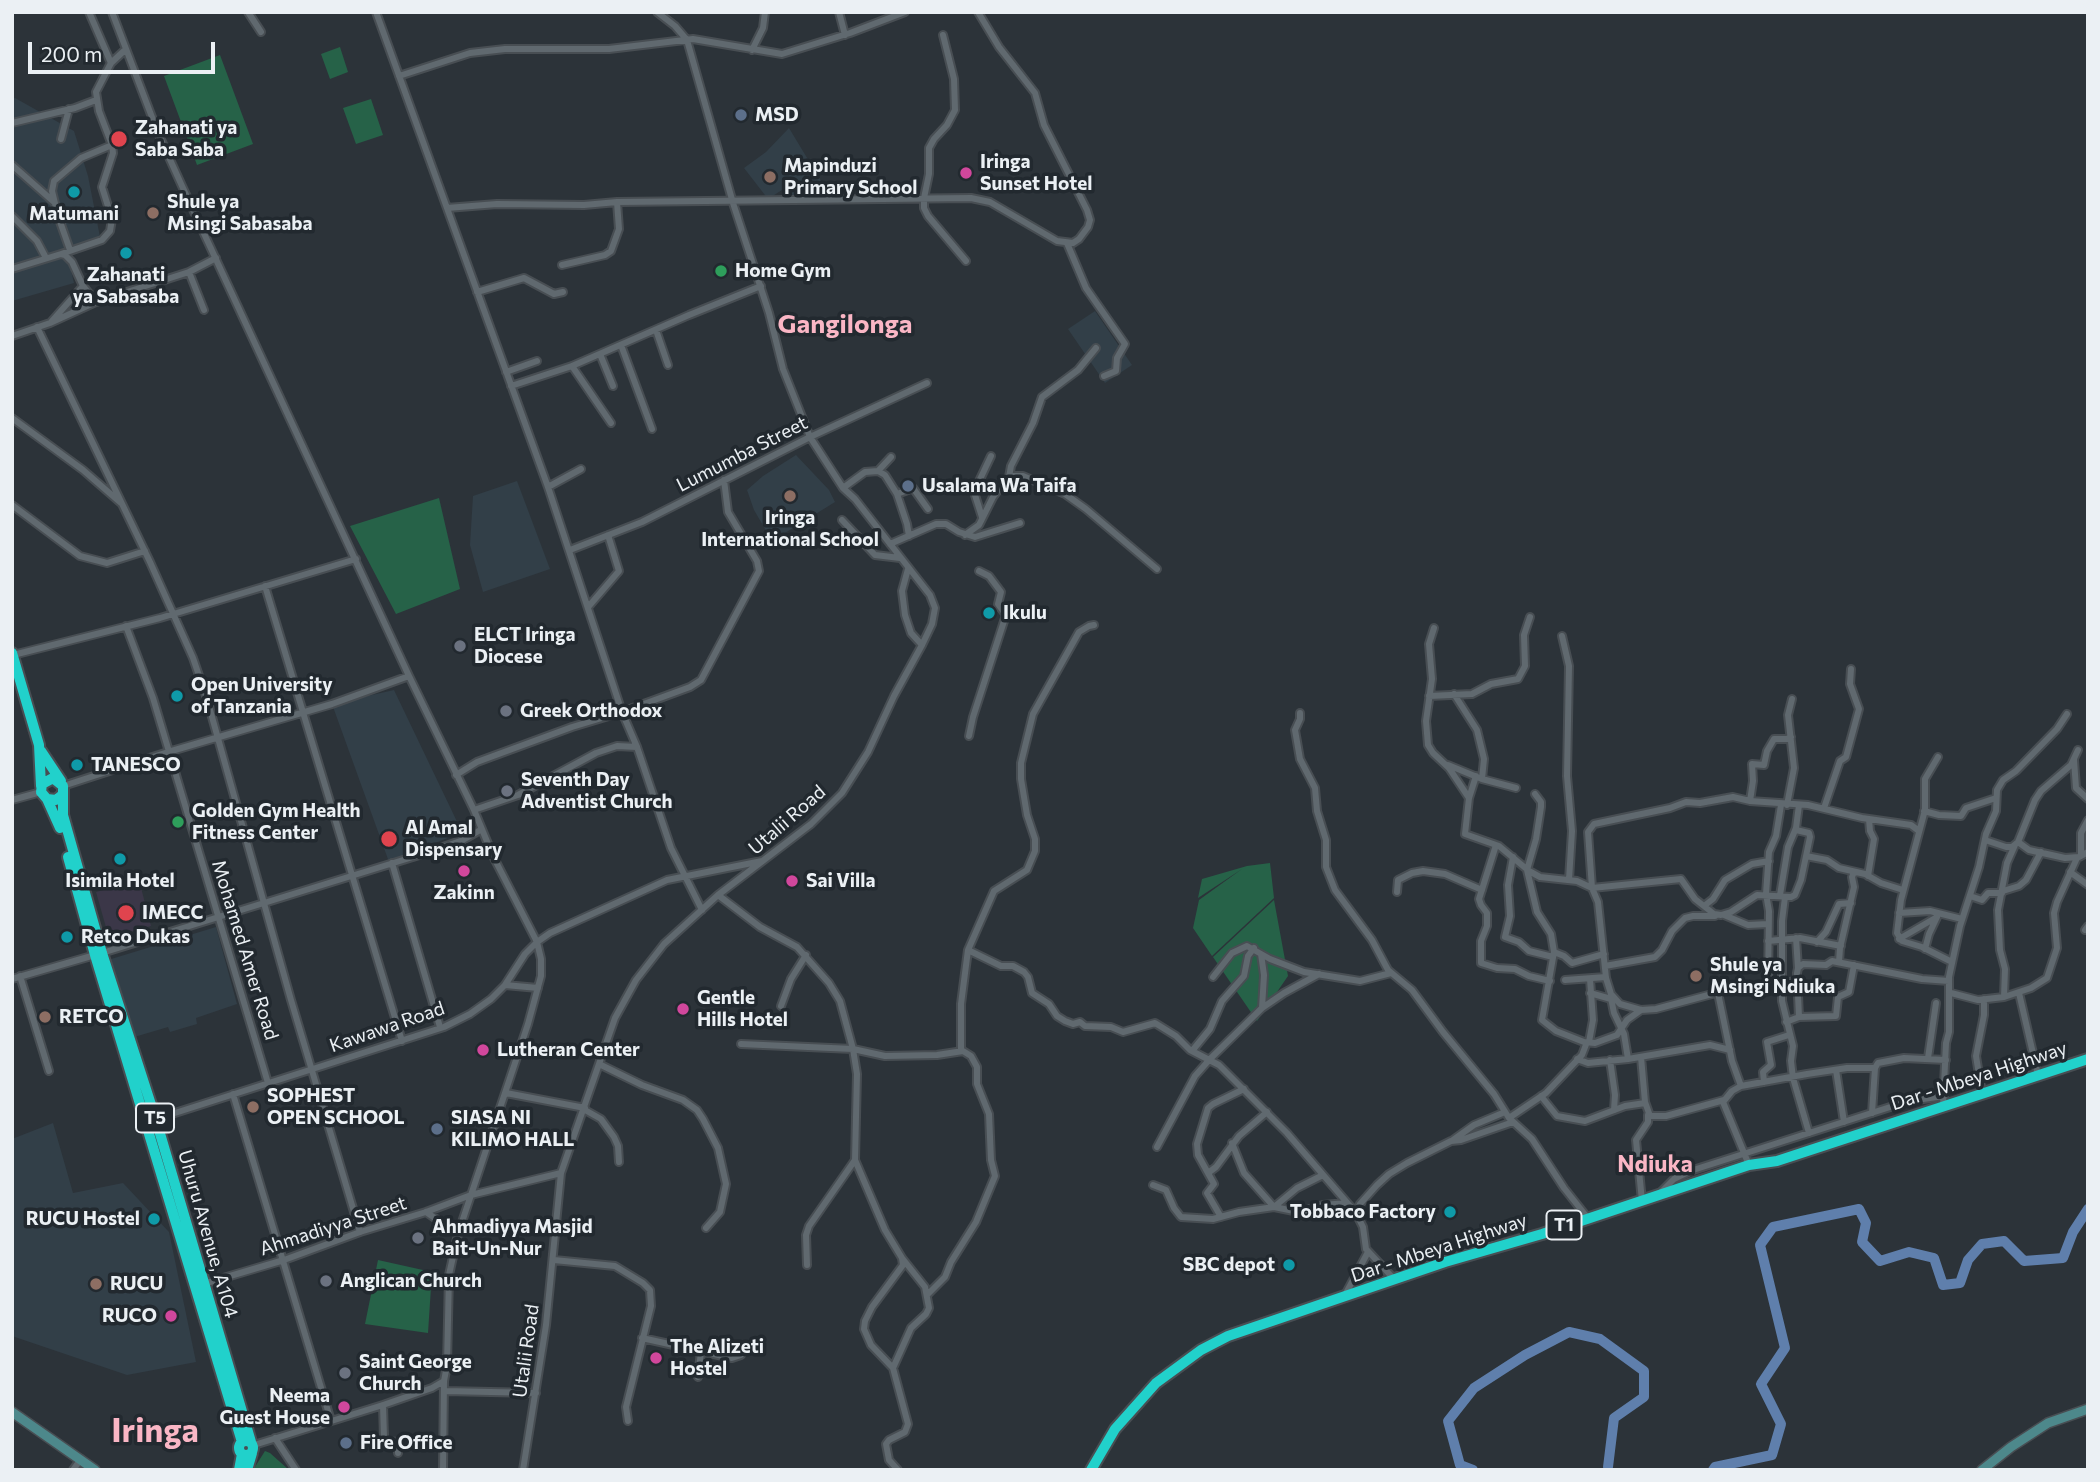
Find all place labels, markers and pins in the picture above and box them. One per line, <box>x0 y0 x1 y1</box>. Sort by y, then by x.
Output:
place label: MSD <box>755 104 799 126</box>
marker: MSD <box>733 107 749 123</box>
place label: Zahanati ya Saba Saba <box>135 117 237 161</box>
marker: Zahanati ya Saba Saba <box>109 129 129 149</box>
place label: Iringa Sunset Hotel <box>980 151 1092 195</box>
place label: Mapinduzi Primary School <box>784 155 917 199</box>
marker: Iringa Sunset Hotel <box>958 165 974 181</box>
marker: Mapinduzi Primary School <box>762 169 778 185</box>
marker: Matumani <box>66 184 82 200</box>
place label: Shule ya Msingi Sabasaba <box>167 191 313 235</box>
place label: Matumani <box>29 203 119 225</box>
marker: Shule ya Msingi Sabasaba <box>145 205 161 221</box>
marker: Zahanati ya Sabasaba <box>118 245 134 261</box>
place label: Home Gym <box>735 260 831 282</box>
marker: Home Gym <box>713 263 729 279</box>
place label: Zahanati ya Sabasaba <box>73 264 179 308</box>
place label: Usalama Wa Taifa <box>922 475 1076 497</box>
marker: Usalama Wa Taifa <box>900 478 916 494</box>
marker: Iringa International School <box>782 488 798 504</box>
place label: Iringa International School <box>701 507 879 551</box>
place label: Ikulu <box>1003 602 1047 624</box>
marker: Ikulu <box>981 605 997 621</box>
place label: ELCT Iringa Diocese <box>474 624 575 668</box>
marker: ELCT Iringa Diocese <box>452 638 468 654</box>
place label: Open University of Tanzania <box>191 674 333 718</box>
marker: Open University of Tanzania <box>169 688 185 704</box>
place label: Greek Orthodox <box>520 700 662 722</box>
marker: Greek Orthodox <box>498 703 514 719</box>
place label: TANESCO <box>91 754 181 776</box>
marker: TANESCO <box>69 757 85 773</box>
place label: Seventh Day Adventist Church <box>521 769 672 813</box>
marker: Seventh Day Adventist Church <box>499 783 515 799</box>
place label: Golden Gym Health Fitness Center <box>192 800 361 844</box>
marker: Golden Gym Health Fitness Center <box>170 814 186 830</box>
place label: Al Amal Dispensary <box>405 817 502 861</box>
marker: Al Amal Dispensary <box>379 829 399 849</box>
marker: Isimila Hotel <box>112 851 128 867</box>
marker: Zakinn <box>456 863 472 879</box>
place label: Isimila Hotel <box>65 870 175 892</box>
place label: Sai Villa <box>806 870 875 892</box>
marker: Sai Villa <box>784 873 800 889</box>
place label: Zakinn <box>433 882 495 904</box>
place label: IMECC <box>142 902 204 924</box>
marker: IMECC <box>116 903 136 923</box>
place label: Retco Dukas <box>81 926 190 948</box>
marker: Retco Dukas <box>59 929 75 945</box>
place label: Shule ya Msingi Ndiuka <box>1710 954 1835 998</box>
marker: Shule ya Msingi Ndiuka <box>1688 968 1704 984</box>
place label: Gentle Hills Hotel <box>697 987 788 1031</box>
marker: Gentle Hills Hotel <box>675 1001 691 1017</box>
place label: RETCO <box>59 1006 124 1028</box>
marker: RETCO <box>37 1009 53 1025</box>
place label: Lutheran Center <box>497 1039 640 1061</box>
marker: Lutheran Center <box>475 1042 491 1058</box>
place label: SOPHEST OPEN SCHOOL <box>267 1085 405 1129</box>
marker: SOPHEST OPEN SCHOOL <box>245 1099 261 1115</box>
place label: SIASA NI KILIMO HALL <box>451 1107 574 1151</box>
marker: SIASA NI KILIMO HALL <box>429 1121 445 1137</box>
place label: Tobbaco Factory <box>1290 1201 1436 1223</box>
marker: Tobbaco Factory <box>1442 1204 1458 1220</box>
place label: RUCU Hostel <box>26 1208 140 1230</box>
marker: RUCU Hostel <box>146 1211 162 1227</box>
place label: Ahmadiyya Masjid Bait-Un-Nur <box>432 1216 593 1260</box>
marker: Ahmadiyya Masjid Bait-Un-Nur <box>410 1230 426 1246</box>
place label: SBC depot <box>1183 1254 1275 1276</box>
marker: SBC depot <box>1281 1257 1297 1273</box>
place label: Anglican Church <box>340 1270 482 1292</box>
place label: RUCU <box>110 1273 163 1295</box>
marker: Anglican Church <box>318 1273 334 1289</box>
marker: RUCU <box>88 1276 104 1292</box>
place label: RUCO <box>102 1305 157 1327</box>
marker: RUCO <box>163 1308 179 1324</box>
place label: The Alizeti Hostel <box>670 1336 764 1380</box>
marker: The Alizeti Hostel <box>648 1350 664 1366</box>
place label: Saint George Church <box>359 1351 472 1395</box>
marker: Saint George Church <box>337 1365 353 1381</box>
place label: Neema Guest House <box>220 1385 330 1429</box>
marker: Neema Guest House <box>336 1399 352 1415</box>
place label: Fire Office <box>360 1432 452 1454</box>
marker: Fire Office <box>338 1435 354 1451</box>

